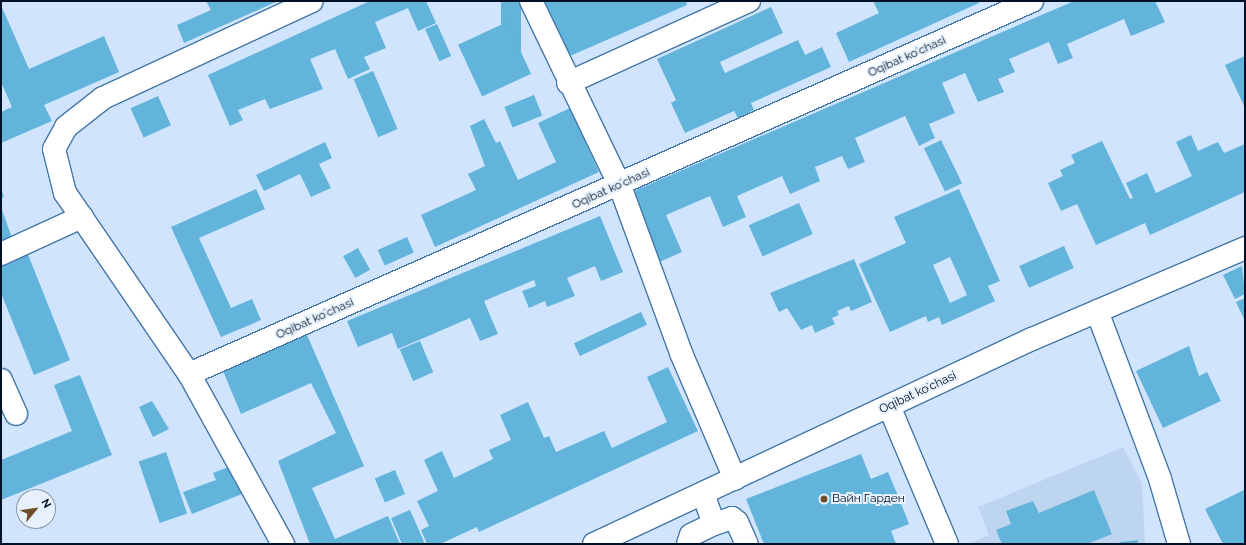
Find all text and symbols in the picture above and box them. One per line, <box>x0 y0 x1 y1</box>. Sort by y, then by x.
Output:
street label: Oqibat koʻchasi <box>866 33 948 81</box>
street label: Oqibat koʻchasi <box>570 165 652 213</box>
street label: Oqibat koʻchasi <box>274 295 356 343</box>
street label: Oqibat koʻchasi <box>877 369 959 417</box>
north arrow <box>16 489 56 529</box>
place label: Вайн Гарден <box>832 492 905 506</box>
marker: Вайн Гарден <box>819 494 829 504</box>
text: N <box>38 497 54 510</box>

